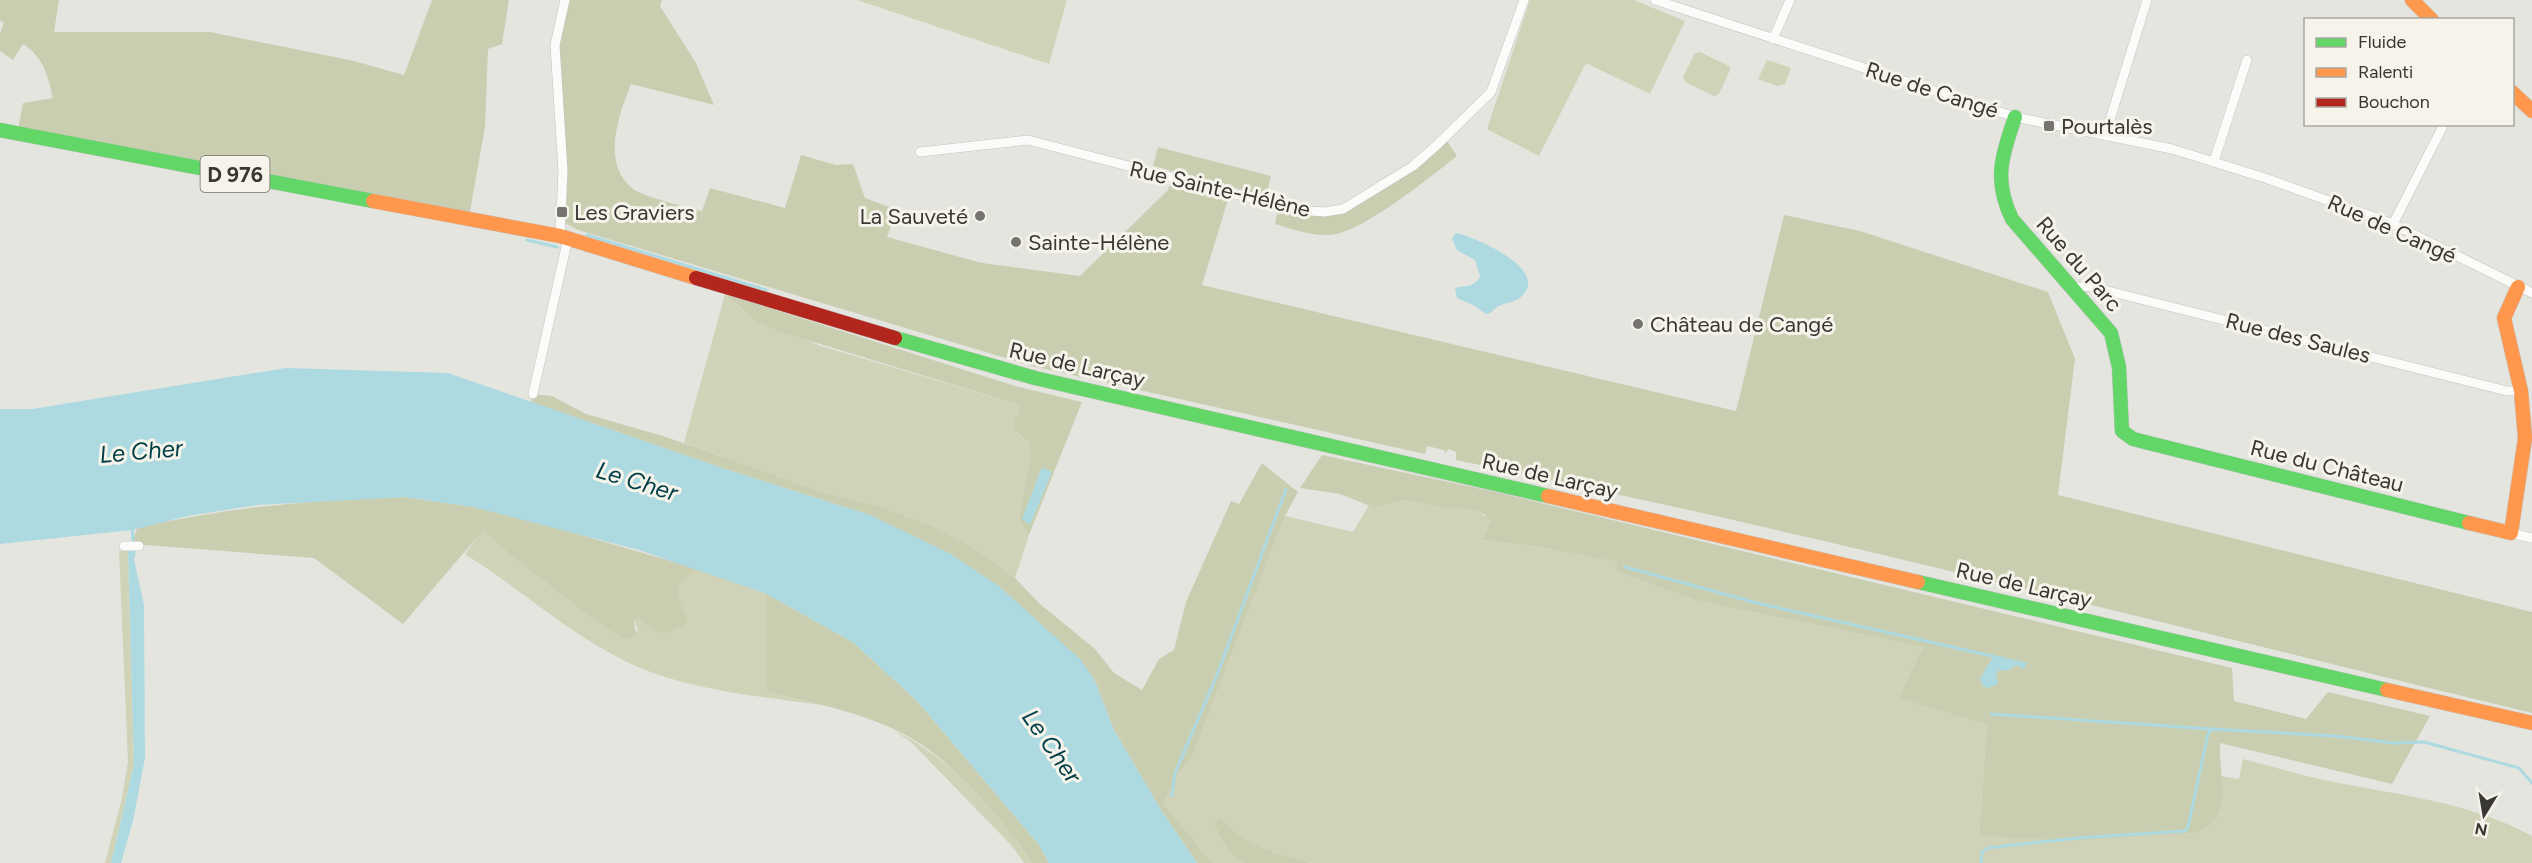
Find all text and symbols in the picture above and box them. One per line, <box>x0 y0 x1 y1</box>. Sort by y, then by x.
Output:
legend <box>2304 18 2514 126</box>
text: Fluide <box>2358 31 2407 53</box>
street label: Rue de Cangé <box>1862 56 2002 124</box>
text: Ralenti <box>2358 61 2413 83</box>
text: Bouchon <box>2358 91 2430 113</box>
place label: Pourtalès <box>2061 113 2153 140</box>
marker: Pourtalès <box>2042 119 2056 133</box>
street label: Rue Sainte-Hélène <box>1127 155 1313 223</box>
road number: D 976 <box>200 156 270 192</box>
street label: Rue de Cangé <box>2323 189 2461 269</box>
place label: Les Graviers <box>574 199 695 226</box>
place label: La Sauveté <box>859 203 968 230</box>
marker: Les Graviers <box>555 205 569 219</box>
marker: La Sauveté <box>973 209 987 223</box>
street label: Rue du Parc <box>2030 211 2128 317</box>
place label: Sainte-Hélène <box>1028 229 1169 256</box>
marker: Sainte-Hélène <box>1009 235 1023 249</box>
street label: Rue des Saules <box>2223 307 2373 369</box>
place label: Château de Cangé <box>1650 311 1833 338</box>
marker: Château de Cangé <box>1631 317 1645 331</box>
street label: Rue de Larçay <box>1007 336 1148 394</box>
water label: Le Cher <box>98 433 185 469</box>
street label: Rue du Château <box>2247 434 2407 498</box>
street label: Rue de Larçay <box>1480 447 1621 505</box>
water label: Le Cher <box>593 455 682 507</box>
street label: Rue de Larçay <box>1954 556 2095 614</box>
water label: Le Cher <box>1016 703 1088 789</box>
north arrow <box>2454 785 2514 845</box>
text: N <box>2473 819 2489 840</box>

